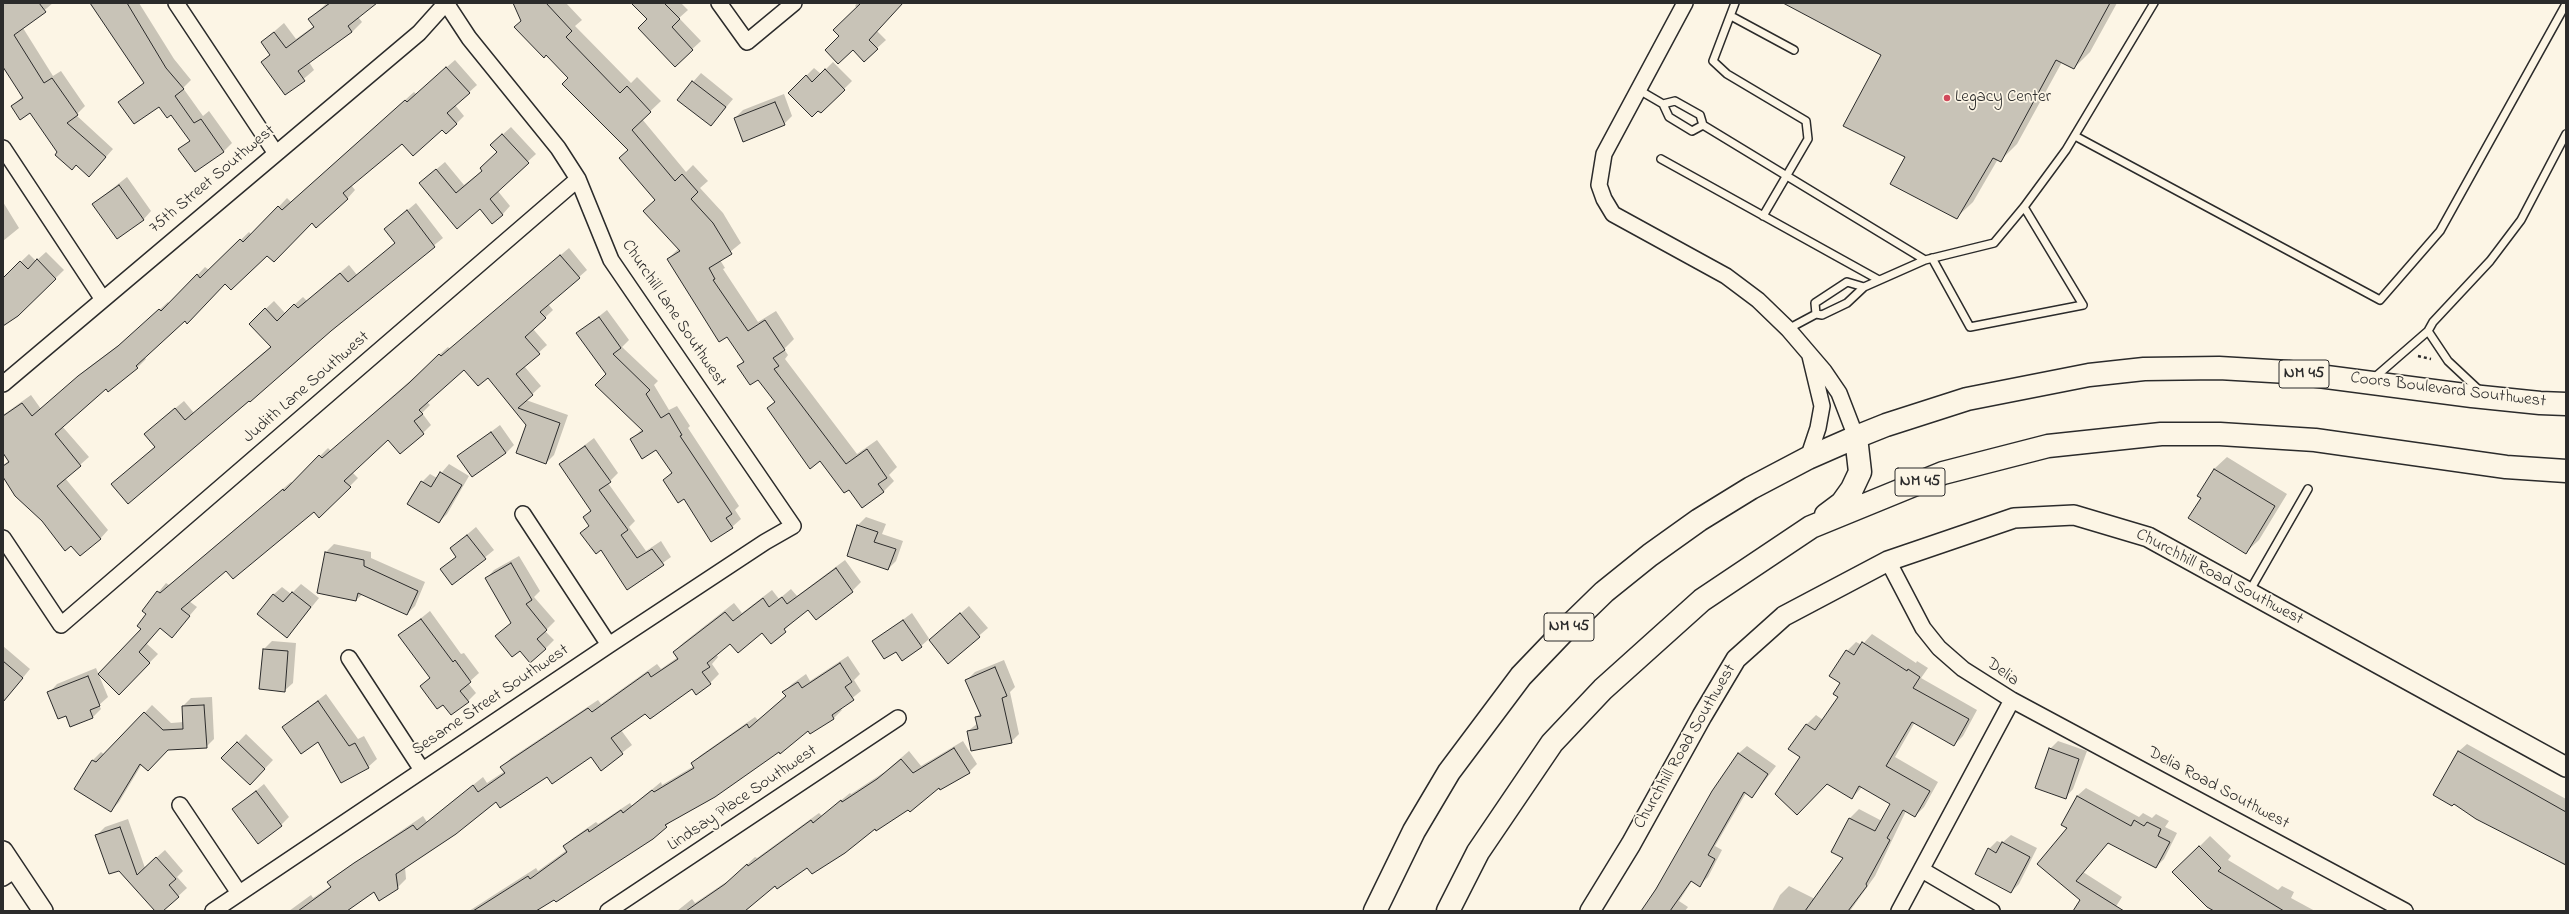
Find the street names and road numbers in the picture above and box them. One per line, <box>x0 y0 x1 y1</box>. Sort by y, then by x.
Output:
street label: 75th Street Southwest <box>146 121 280 239</box>
street label: Churchill Lane Southwest <box>616 237 730 391</box>
street label: Judith Lane Southwest <box>240 328 374 448</box>
road number: NM 45 <box>2279 360 2329 388</box>
street label: Coors Boulevard Southwest <box>2349 369 2547 413</box>
road number: NM 45 <box>1895 468 1945 496</box>
street label: Churchhill Road Southwest <box>2132 525 2306 631</box>
road number: NM 45 <box>1544 613 1594 641</box>
street label: Sesame Street Southwest <box>409 641 573 761</box>
street label: Delia <box>1982 654 2022 692</box>
street label: Churchhill Road Southwest <box>1631 661 1741 833</box>
street label: Lindsay Place Southwest <box>665 741 821 857</box>
street label: Delia Road Southwest <box>2144 743 2292 835</box>

